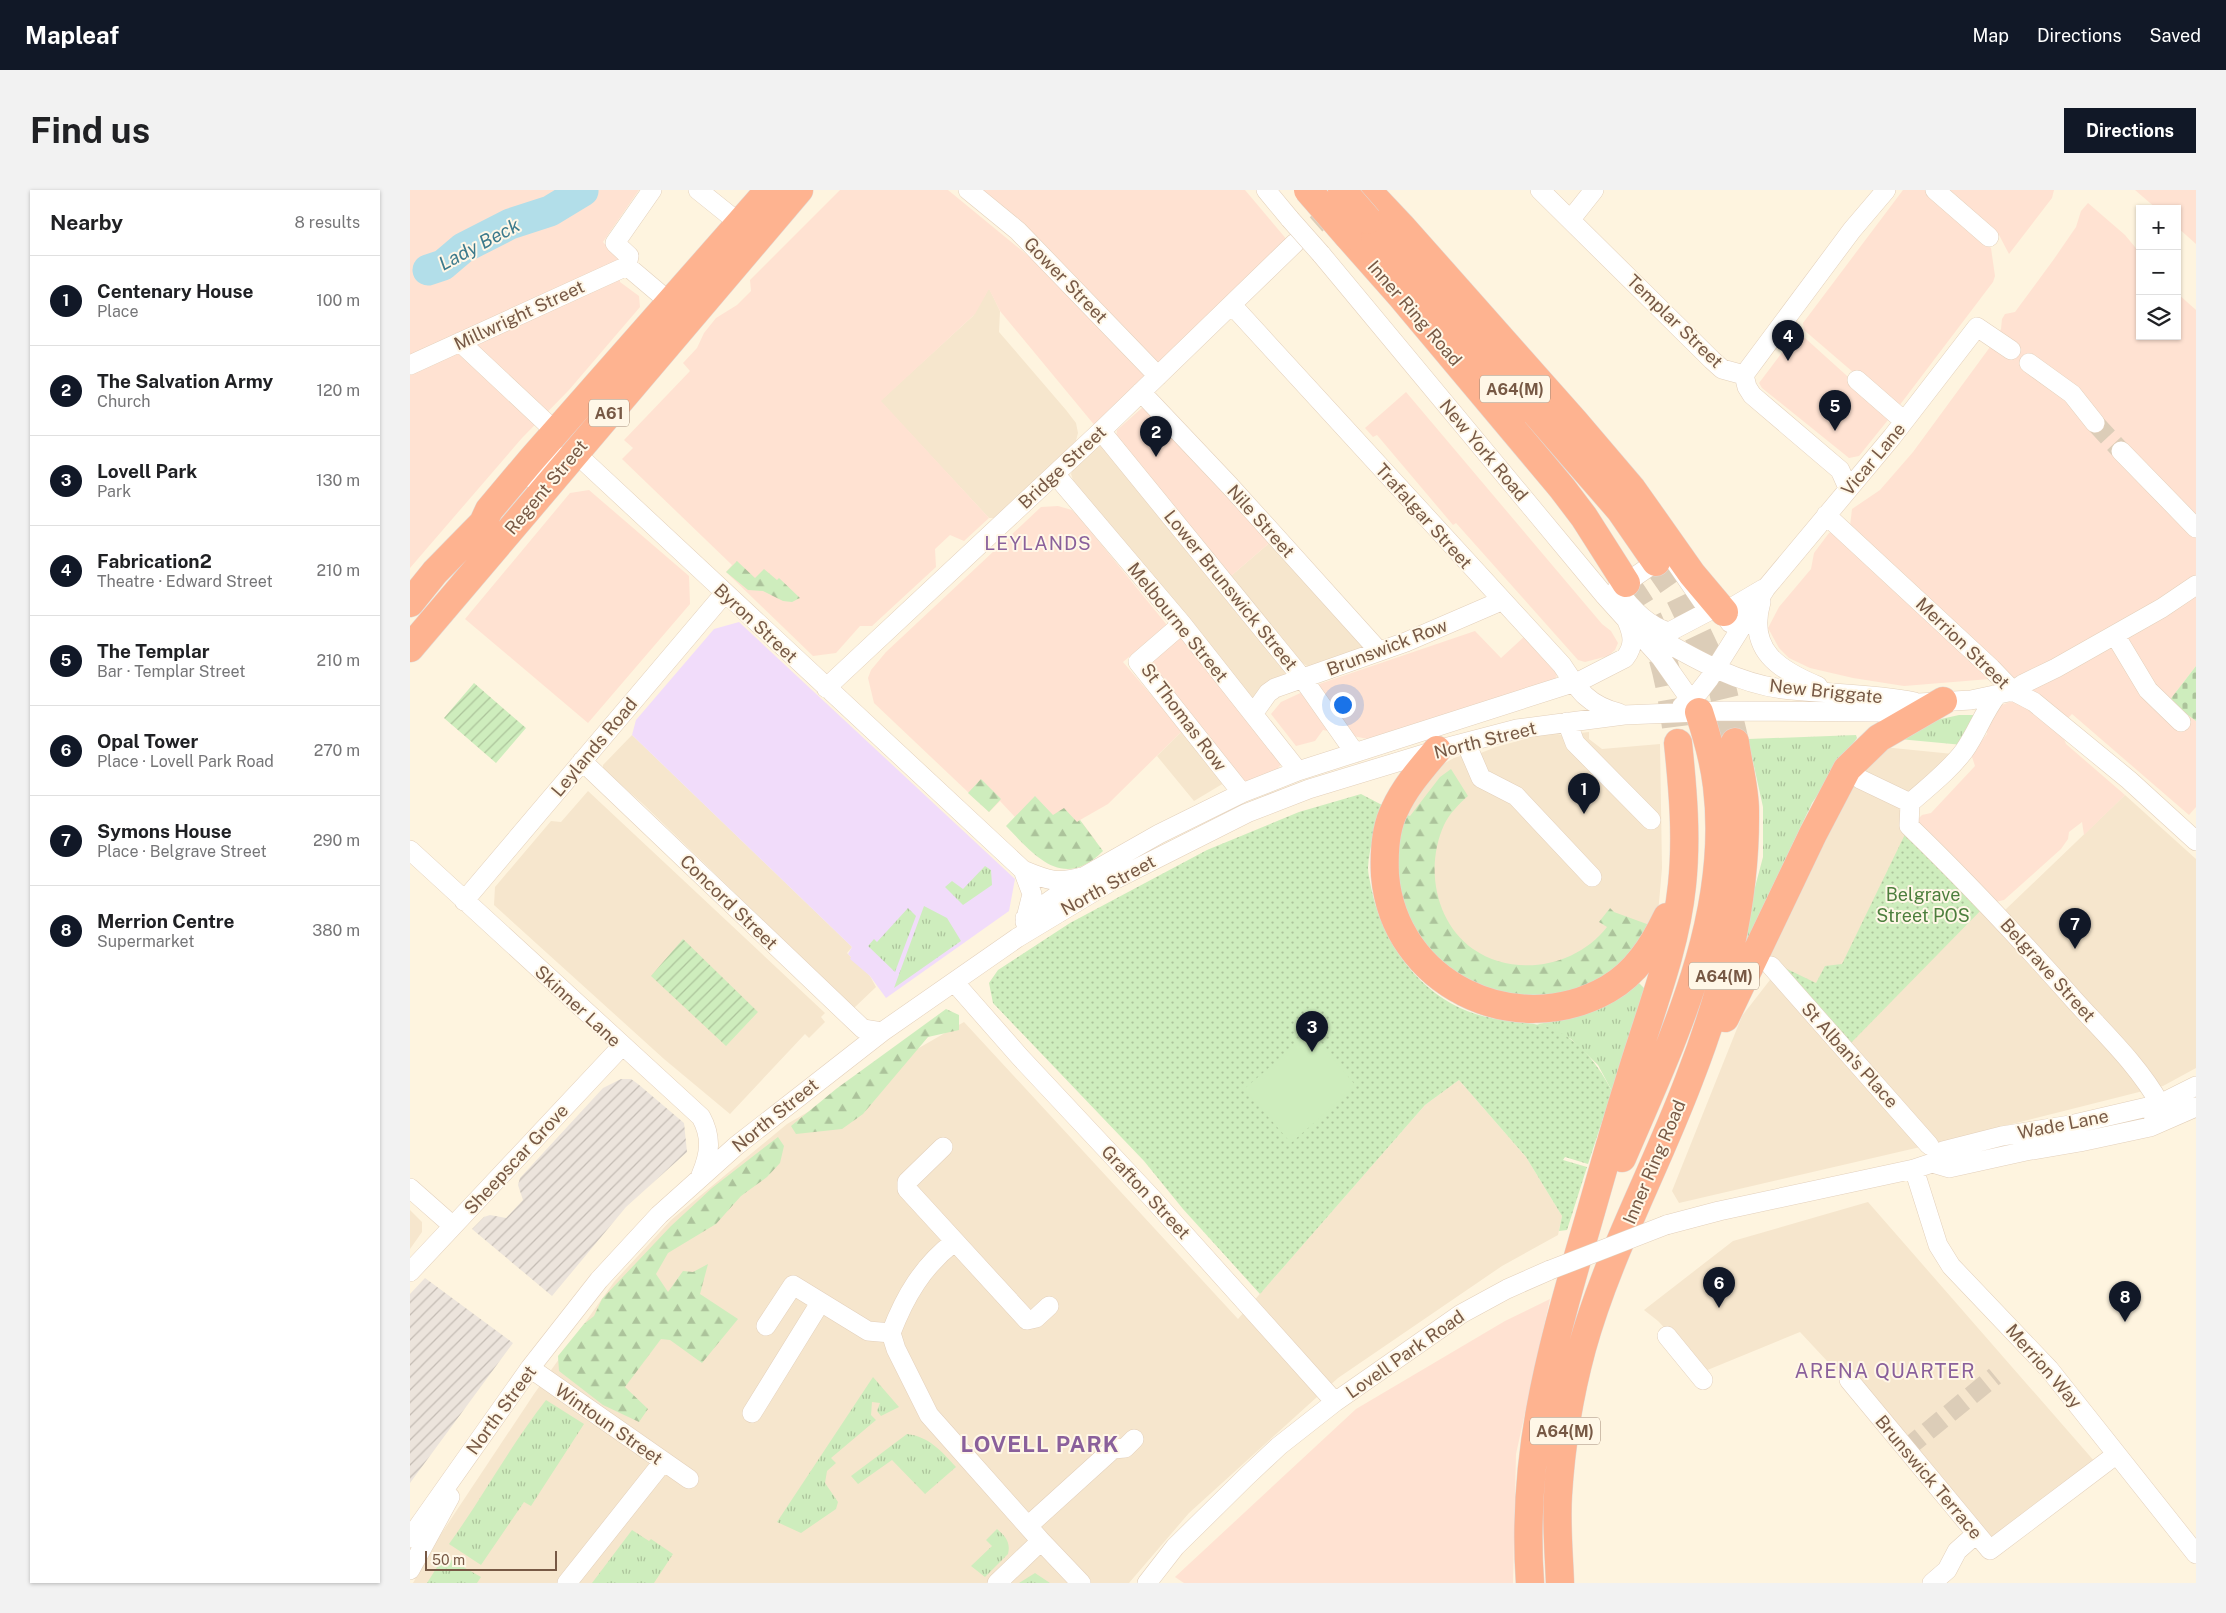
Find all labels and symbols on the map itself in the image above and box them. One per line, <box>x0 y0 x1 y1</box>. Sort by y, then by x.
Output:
water label: Lady Beck <box>435 213 524 274</box>
street label: Gower Street <box>1020 233 1112 327</box>
street label: Inner Ring Road <box>1364 256 1466 370</box>
street label: Templar Street <box>1623 270 1727 372</box>
street label: Millwright Street <box>450 276 588 354</box>
pin: 4 <box>1772 320 1804 361</box>
road number: A64(M) <box>1480 375 1550 402</box>
pin: 5 <box>1819 390 1851 431</box>
street label: New York Road <box>1435 395 1533 505</box>
road number: A61 <box>589 400 629 427</box>
pin: 2 <box>1140 416 1172 457</box>
street label: Vicar Lane <box>1837 418 1909 500</box>
street label: Bridge Street <box>1014 421 1110 513</box>
street label: Regent Street <box>500 435 592 539</box>
street label: Trafalgar Street <box>1371 459 1477 573</box>
street label: Nile Street <box>1223 480 1299 562</box>
street label: Lower Brunswick Street <box>1160 506 1302 674</box>
district label: LEYLANDS <box>984 532 1092 554</box>
street label: Melbourne Street <box>1123 558 1233 686</box>
street label: Byron Street <box>710 579 802 667</box>
street label: Merrion Street <box>1912 593 2014 693</box>
street label: Brunswick Row <box>1324 614 1450 680</box>
street label: St Thomas Row <box>1137 659 1231 775</box>
street label: New Briggate <box>1768 675 1884 707</box>
your location <box>1330 692 1356 718</box>
street label: Leylands Road <box>547 693 641 801</box>
street label: North Street <box>1432 717 1538 763</box>
pin: 1 <box>1568 773 1600 814</box>
street label: Concord Street <box>676 850 782 954</box>
street label: North Street <box>1057 850 1159 920</box>
park label: Belgrave Street POS <box>1876 884 1970 926</box>
pin: 7 <box>2059 908 2091 949</box>
street label: Belgrave Street <box>1996 914 2100 1026</box>
street label: Skinner Lane <box>531 961 625 1051</box>
road number: A64(M) <box>1689 962 1759 989</box>
street label: St Alban's Place <box>1797 998 1903 1112</box>
pin: 3 <box>1296 1011 1328 1052</box>
street label: North Street <box>728 1074 822 1156</box>
street label: Inner Ring Road <box>1618 1097 1690 1227</box>
street label: Sheepscar Grove <box>460 1100 572 1218</box>
street label: Wade Lane <box>2016 1105 2110 1143</box>
street label: Grafton Street <box>1097 1141 1195 1243</box>
pin: 6 <box>1703 1267 1735 1308</box>
pin: 8 <box>2109 1281 2141 1322</box>
street label: Lovell Park Road <box>1342 1305 1468 1403</box>
street label: Merrion Way <box>2002 1320 2087 1413</box>
district label: ARENA QUARTER <box>1795 1359 1975 1383</box>
street label: North Street <box>462 1361 540 1459</box>
street label: Wintoun Street <box>551 1379 667 1469</box>
street label: Brunswick Terrace <box>1871 1411 1987 1543</box>
road number: A64(M) <box>1530 1418 1600 1444</box>
district label: LOVELL PARK <box>960 1431 1120 1457</box>
scale bar <box>425 1548 558 1571</box>

